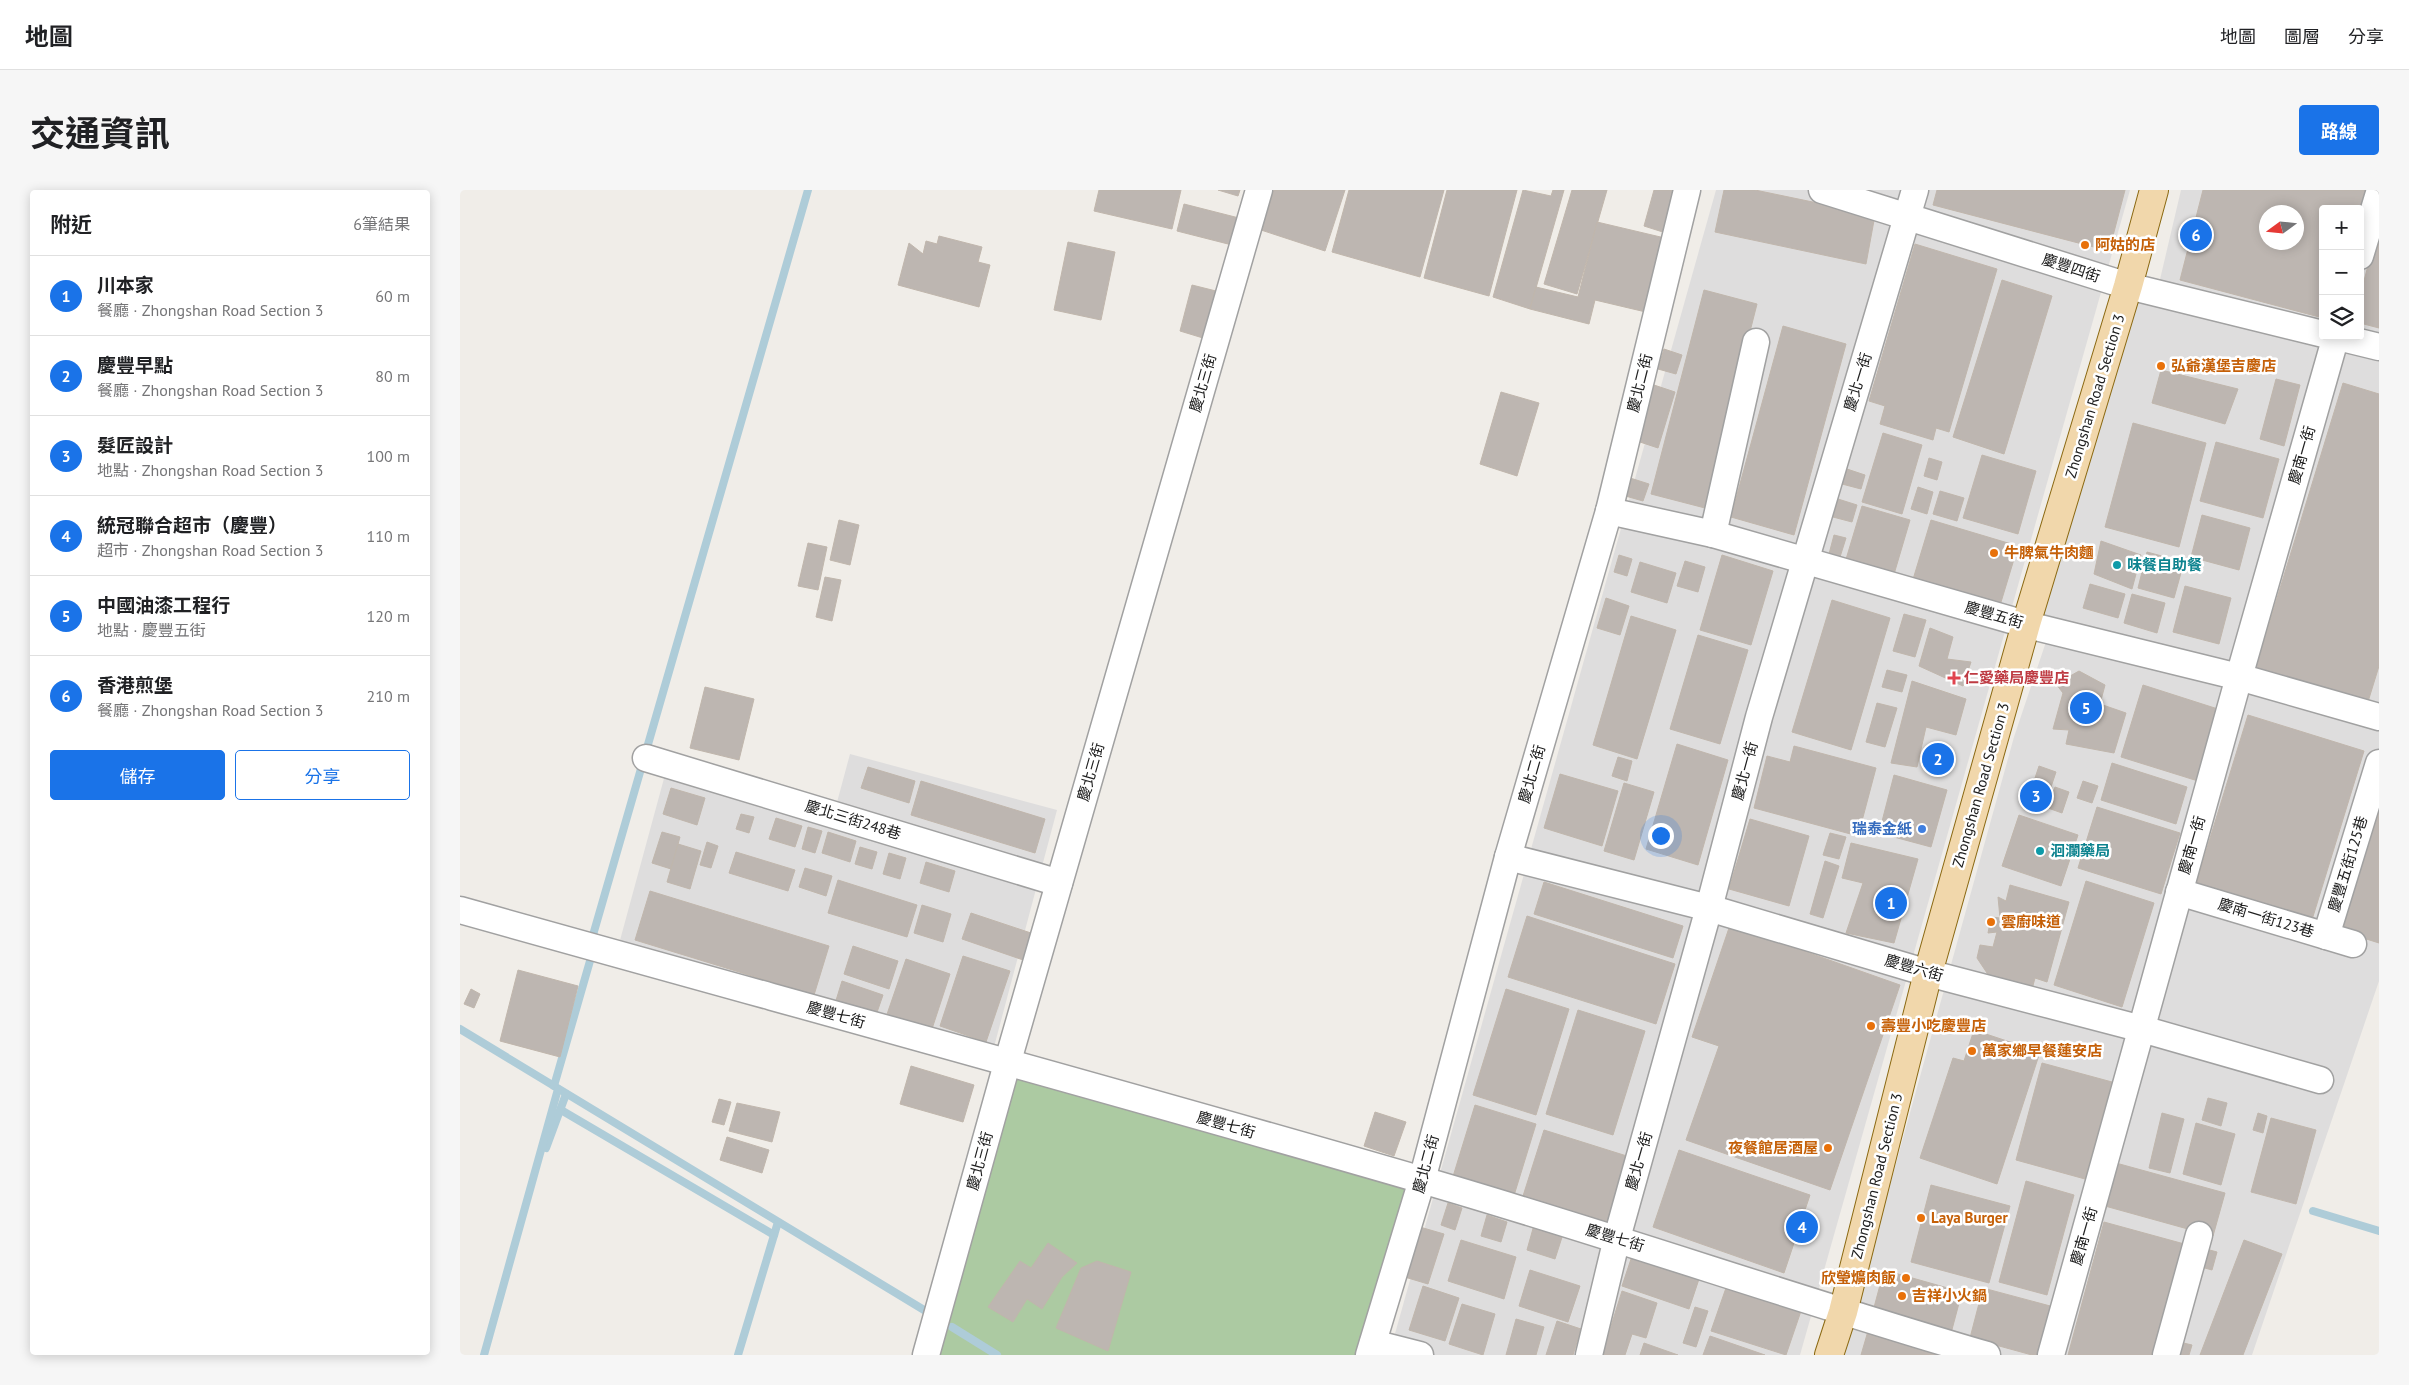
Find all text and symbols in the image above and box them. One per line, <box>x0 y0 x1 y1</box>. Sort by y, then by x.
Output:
text: 地圖 <box>25 21 73 52</box>
text: 地圖 <box>2220 25 2256 48</box>
text: 圖層 <box>2284 25 2320 48</box>
text: 分享 <box>2348 25 2384 48</box>
button: 路線 <box>2299 105 2379 155</box>
text: 交通資訊 <box>30 110 170 156</box>
north arrow <box>2259 205 2304 250</box>
map controls <box>2319 205 2364 340</box>
button: + <box>2319 205 2364 250</box>
text: 附近 <box>50 211 92 238</box>
text: 6筆結果 <box>353 214 410 234</box>
pin: 6 <box>2180 216 2212 254</box>
place label: 阿姑的店 <box>2095 235 2155 254</box>
marker: 阿姑的店 <box>2079 239 2091 251</box>
street label: 慶豐四街 <box>2040 249 2103 286</box>
button: − <box>2319 250 2364 295</box>
text: 川本家 <box>97 273 154 297</box>
text: 1 <box>61 286 71 306</box>
text: 60 m <box>375 286 410 306</box>
button: layers <box>2319 295 2364 340</box>
text: 餐廳 · Zhongshan Road Section 3 <box>97 300 324 320</box>
street label: Zhongshan Road Section 3 <box>2061 312 2129 480</box>
street label: 慶北一街 <box>1840 350 1875 413</box>
street label: 慶北三街 <box>1185 351 1220 414</box>
street label: 慶北二街 <box>1623 351 1656 414</box>
text: 慶豐早點 <box>97 353 173 377</box>
place label: 弘爺漢堡吉慶店 <box>2171 356 2276 375</box>
marker: 弘爺漢堡吉慶店 <box>2155 360 2167 372</box>
text: 2 <box>61 366 71 386</box>
text: 80 m <box>375 366 410 386</box>
text: 餐廳 · Zhongshan Road Section 3 <box>97 380 324 400</box>
street label: 慶南一街 <box>2284 423 2319 486</box>
text: 髮匠設計 <box>97 433 173 457</box>
text: 3 <box>61 446 71 466</box>
text: 100 m <box>367 446 410 466</box>
text: 地點 · Zhongshan Road Section 3 <box>97 460 324 480</box>
text: 統冠聯合超市（慶豐） <box>97 513 287 537</box>
text: 4 <box>61 526 71 546</box>
text: 110 m <box>367 526 410 546</box>
text: 超市 · Zhongshan Road Section 3 <box>97 540 324 560</box>
place label: 牛脾氣牛肉麵 <box>2004 543 2094 562</box>
marker: 牛脾氣牛肉麵 <box>1988 547 2000 559</box>
place label: 味餐自助餐 <box>2127 555 2202 574</box>
marker: 味餐自助餐 <box>2111 559 2123 571</box>
text: 中國油漆工程行 <box>97 593 230 617</box>
street label: 慶豐五街 <box>1963 597 2026 632</box>
text: 5 <box>61 606 71 626</box>
text: 120 m <box>367 606 410 626</box>
text: 地點 · 慶豐五街 <box>97 620 206 640</box>
place label: 仁愛藥局慶豐店 <box>1964 668 2069 687</box>
marker: 仁愛藥局慶豐店 <box>1948 672 1960 684</box>
text: 香港煎堡 <box>97 673 173 697</box>
text: 6 <box>61 686 71 706</box>
text: 210 m <box>367 686 410 706</box>
pin: 5 <box>2070 689 2102 727</box>
text: 餐廳 · Zhongshan Road Section 3 <box>97 700 324 720</box>
street label: Zhongshan Road Section 3 <box>1948 700 2013 869</box>
street label: 慶北一街 <box>1728 739 1761 802</box>
street label: 慶北三街 <box>1073 740 1108 803</box>
pin: 2 <box>1922 740 1954 778</box>
street label: 慶北二街 <box>1514 742 1549 805</box>
button: 儲存 <box>50 750 225 800</box>
button: 分享 <box>235 750 410 800</box>
pin: 3 <box>2020 777 2052 815</box>
street label: 慶北三街248巷 <box>803 796 904 843</box>
street label: 慶南一街 <box>2174 813 2209 876</box>
street label: 慶豐五街125巷 <box>2324 813 2371 914</box>
place label: 瑞泰金紙 <box>1852 819 1912 838</box>
your location <box>1648 823 1674 849</box>
marker: 瑞泰金紙 <box>1916 823 1928 835</box>
place label: 洄瀾藥局 <box>2050 841 2110 860</box>
marker: 洄瀾藥局 <box>2034 845 2046 857</box>
pin: 1 <box>1875 884 1907 922</box>
street label: 慶南一街123巷 <box>2216 894 2317 941</box>
place label: 雲廚味道 <box>2001 912 2061 931</box>
marker: 雲廚味道 <box>1985 916 1997 928</box>
street label: 慶豐六街 <box>1883 950 1946 985</box>
street label: 慶豐七街 <box>805 997 868 1032</box>
place label: 壽豐小吃慶豐店 <box>1881 1016 1986 1035</box>
marker: 壽豐小吃慶豐店 <box>1865 1020 1877 1032</box>
place label: 萬家鄉早餐蓮安店 <box>1982 1041 2102 1060</box>
marker: 萬家鄉早餐蓮安店 <box>1966 1045 1978 1057</box>
street label: Zhongshan Road Section 3 <box>1847 1091 1906 1261</box>
street label: 慶豐七街 <box>1195 1107 1258 1142</box>
street label: 慶北三街 <box>963 1129 996 1192</box>
street label: 慶北一街 <box>1621 1129 1656 1192</box>
street label: 慶北二街 <box>1409 1132 1442 1195</box>
place label: 夜餐館居酒屋 <box>1728 1138 1818 1157</box>
marker: 夜餐館居酒屋 <box>1822 1142 1834 1154</box>
street label: 慶南一街 <box>2066 1204 2101 1267</box>
pin: 4 <box>1786 1208 1818 1246</box>
place label: Laya Burger <box>1931 1208 2008 1227</box>
marker: Laya Burger <box>1915 1212 1927 1224</box>
street label: 慶豐七街 <box>1584 1220 1647 1255</box>
place label: 欣瑩爌肉飯 <box>1821 1268 1896 1287</box>
marker: 欣瑩爌肉飯 <box>1900 1272 1912 1284</box>
place label: 吉祥小火鍋 <box>1912 1286 1987 1305</box>
marker: 吉祥小火鍋 <box>1896 1290 1908 1302</box>

